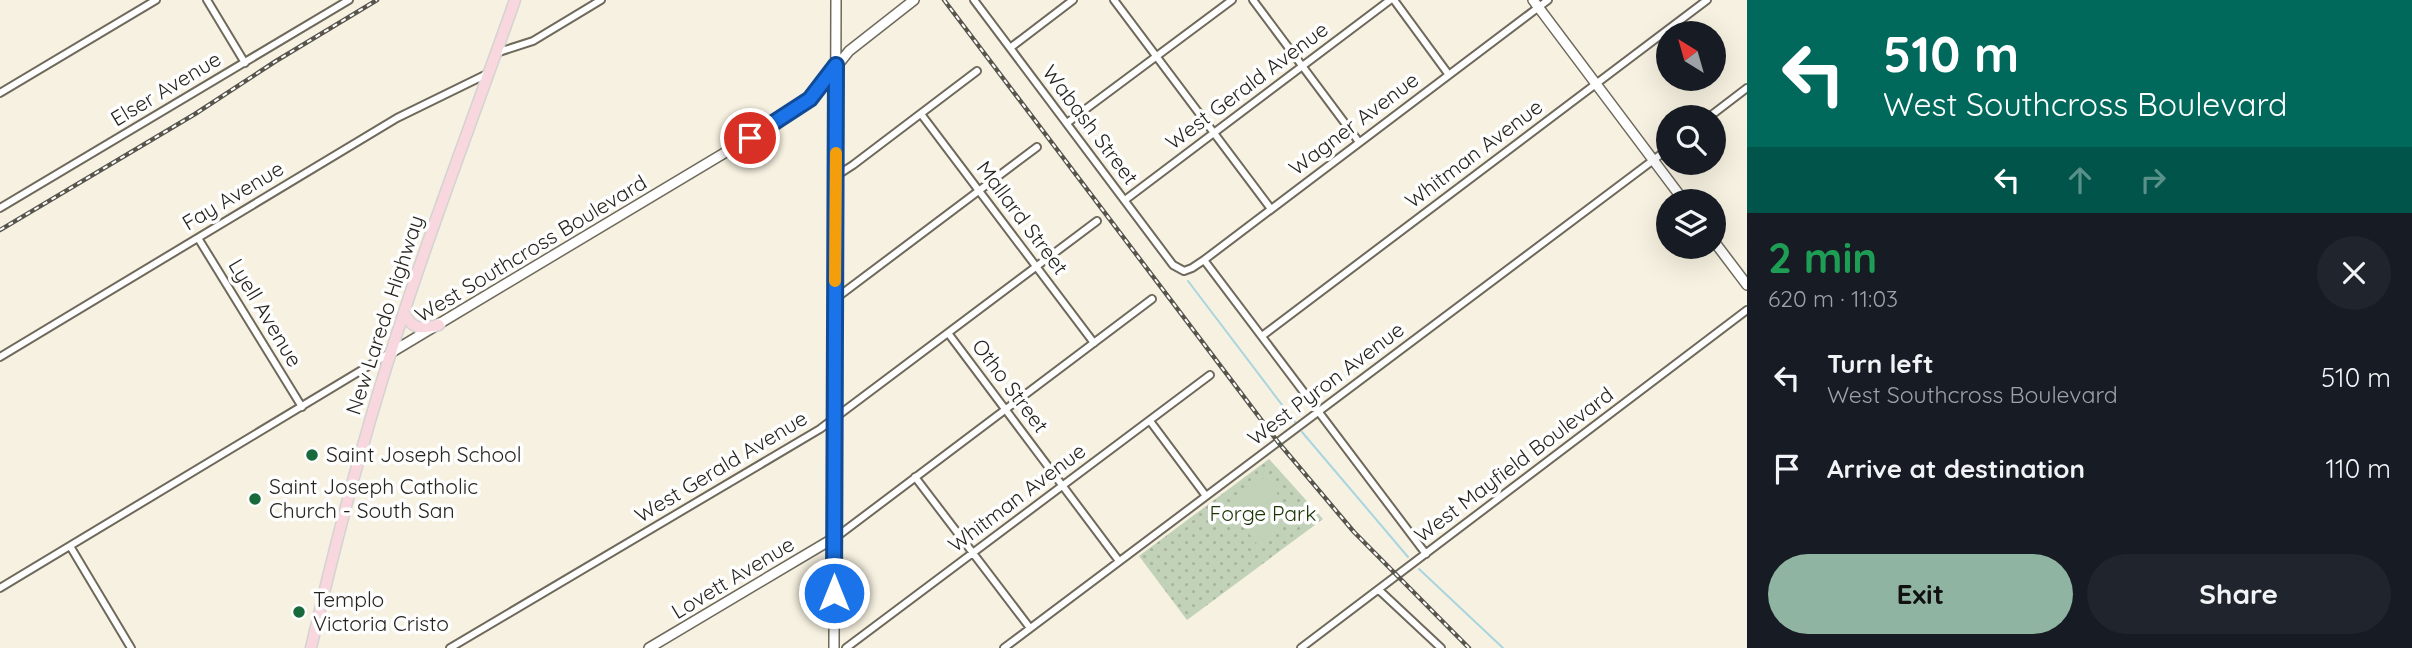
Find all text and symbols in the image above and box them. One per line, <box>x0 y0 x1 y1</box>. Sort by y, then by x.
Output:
street label: West Gerald Avenue <box>1160 16 1333 155</box>
north arrow <box>1656 21 1726 91</box>
map controls <box>1656 21 1726 259</box>
text: 510 m <box>1883 23 2019 84</box>
icon: left <box>1768 28 1859 119</box>
street label: Elser Avenue <box>106 45 225 131</box>
street label: Wabash Street <box>1037 59 1144 189</box>
street label: Wagner Avenue <box>1283 66 1423 180</box>
text: West Southcross Boulevard <box>1883 84 2287 124</box>
street label: Whitman Avenue <box>1400 93 1547 213</box>
button: search <box>1656 105 1726 175</box>
pin <box>720 108 780 168</box>
icon: arrive <box>731 119 769 157</box>
street label: Fay Avenue <box>177 155 288 236</box>
street label: Mallard Street <box>972 155 1074 280</box>
icon: left <box>1988 161 2026 199</box>
icon: ahead <box>2061 161 2099 199</box>
icon: right <box>2134 161 2172 199</box>
street label: West Southcross Boulevard <box>410 169 651 328</box>
button: layers <box>1656 189 1726 259</box>
street label: New Laredo Highway <box>339 212 429 418</box>
text: 2 min <box>1768 231 1877 284</box>
button: close <box>2317 236 2391 310</box>
street label: Lyell Avenue <box>223 254 308 371</box>
text: 620 m · 11:03 <box>1768 284 1898 313</box>
street label: West Pyron Avenue <box>1242 316 1409 451</box>
street label: Otho Street <box>967 333 1055 438</box>
text: Turn left <box>1827 347 1934 380</box>
icon: left <box>1768 359 1806 397</box>
text: 510 m <box>2321 361 2391 394</box>
text: West Southcross Boulevard <box>1827 380 2118 409</box>
street label: West Mayfield Boulevard <box>1409 381 1618 548</box>
street label: West Gerald Avenue <box>630 404 811 528</box>
street label: Whitman Avenue <box>943 437 1090 557</box>
place label: Saint Joseph School <box>326 441 522 467</box>
marker: Saint Joseph School <box>304 447 320 463</box>
icon: arrive <box>1768 450 1806 488</box>
text: Arrive at destination <box>1827 452 2085 485</box>
text: 110 m <box>2325 452 2391 485</box>
place label: Saint Joseph Catholic Church - South San <box>269 473 478 523</box>
marker: Saint Joseph Catholic Church - South San <box>247 491 263 507</box>
park label: Forge Park <box>1210 500 1316 526</box>
street label: Lovett Avenue <box>666 530 799 624</box>
button: Exit <box>1768 554 2073 634</box>
button: Share <box>2087 554 2391 634</box>
position arrow <box>797 556 871 630</box>
place label: Templo Victoria Cristo <box>313 586 449 636</box>
marker: Templo Victoria Cristo <box>291 604 307 620</box>

